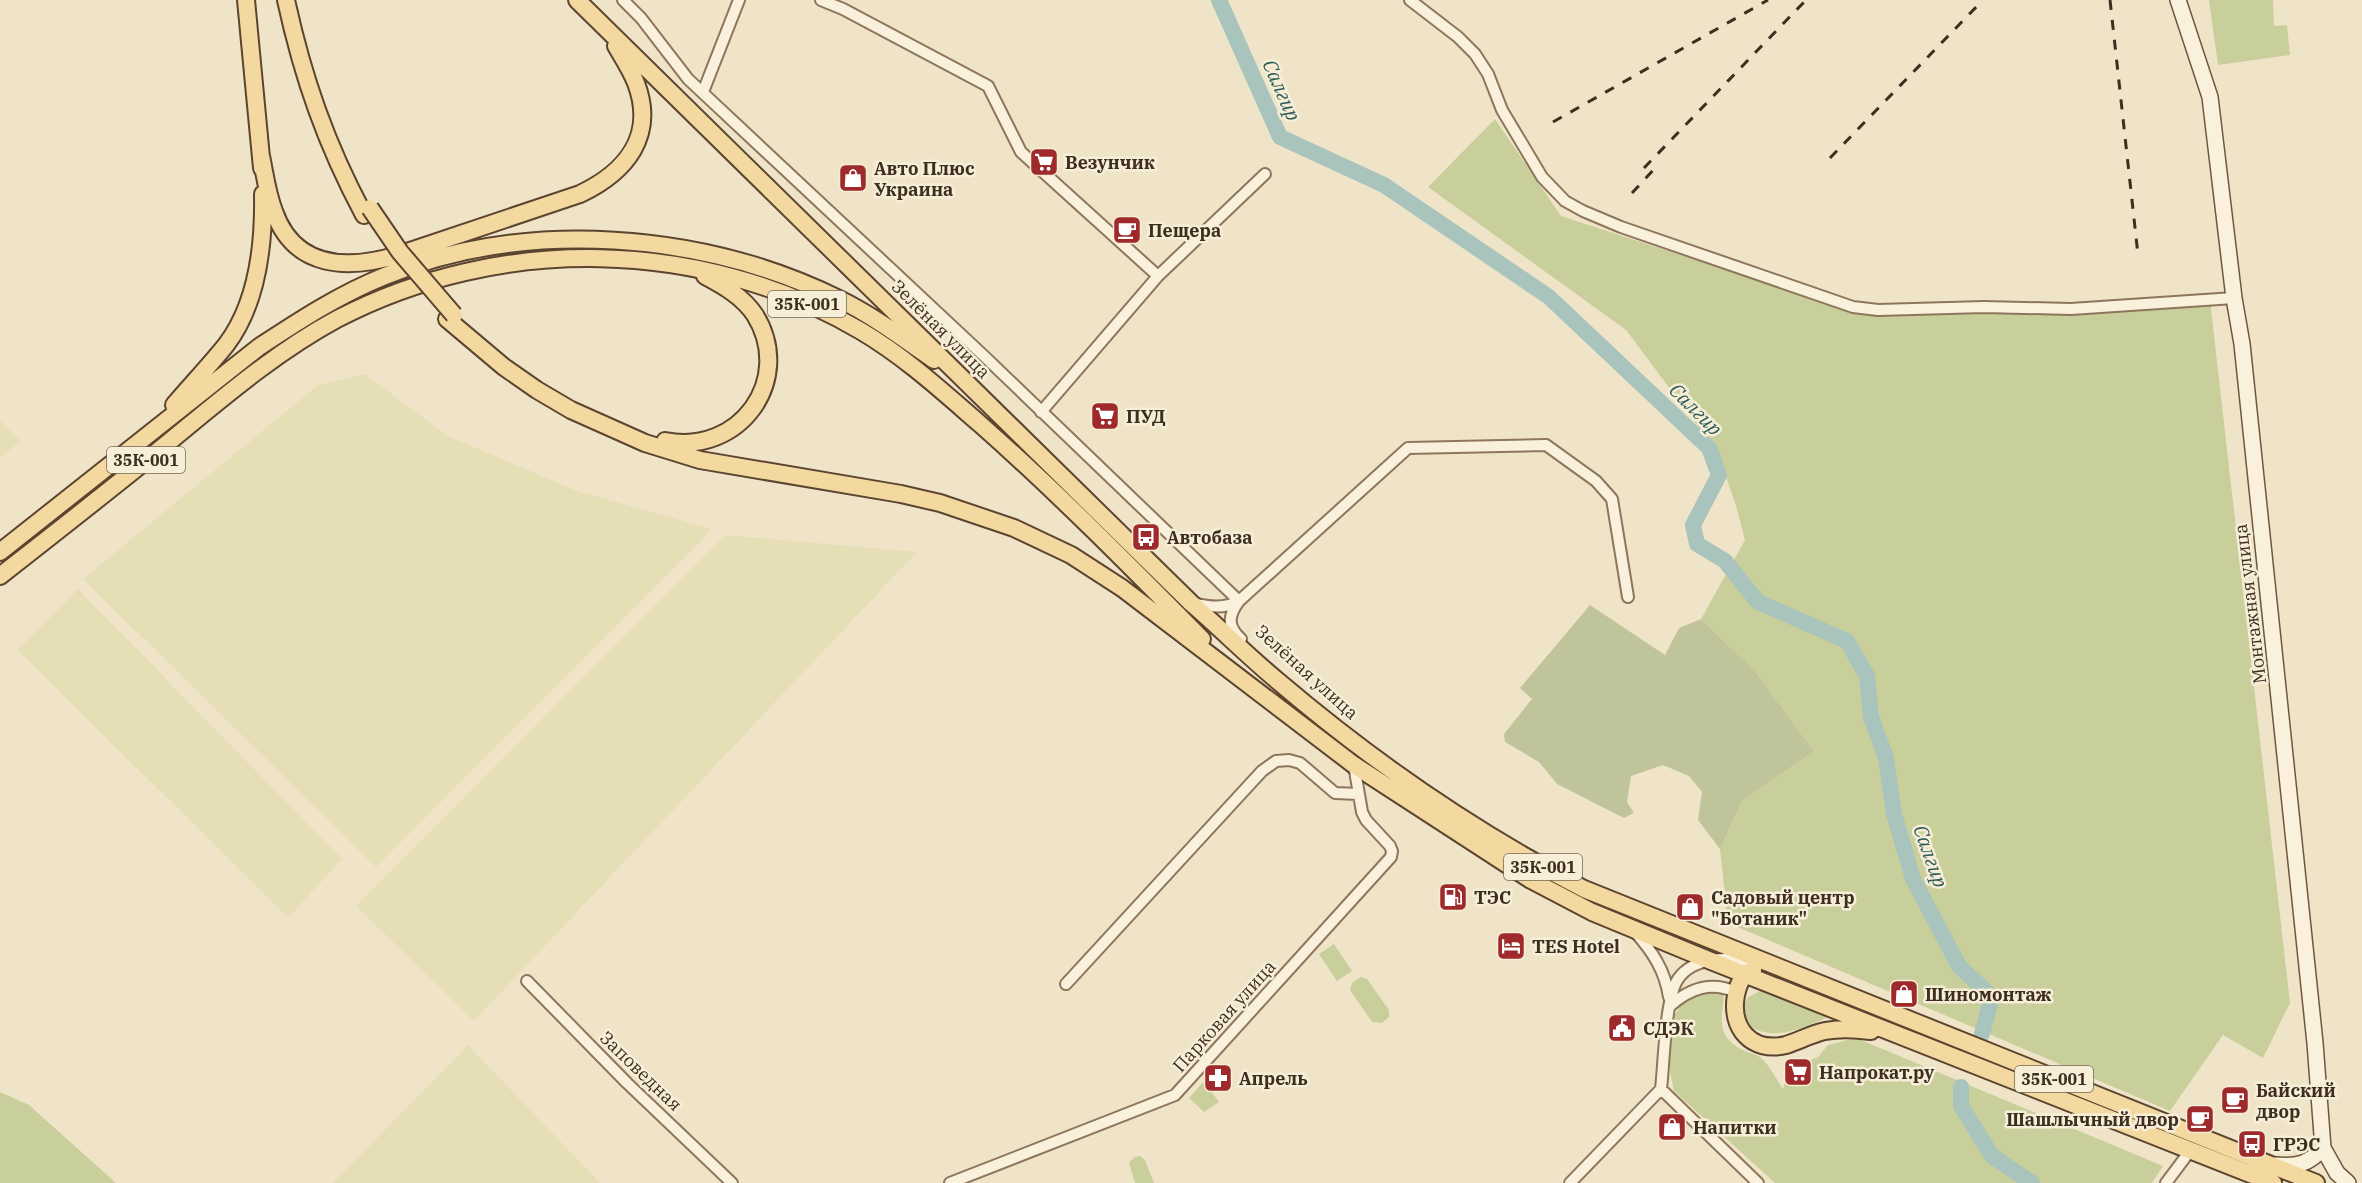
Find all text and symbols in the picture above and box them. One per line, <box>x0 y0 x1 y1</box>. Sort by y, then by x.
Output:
water label: Салгир <box>1257 55 1307 125</box>
supermarket icon: Везунчик <box>1028 146 1060 178</box>
place label: Везунчик <box>1065 151 1155 174</box>
place label: Авто Плюс Украина <box>874 157 975 201</box>
shop icon: Авто Плюс Украина <box>837 162 869 194</box>
cafe icon: Пещера <box>1111 214 1143 246</box>
place label: Пещера <box>1148 219 1221 242</box>
street label: Зелёная улица <box>887 275 995 383</box>
road number: 35К-001 <box>768 291 846 317</box>
water label: Салгир <box>1664 377 1728 441</box>
supermarket icon: ПУД <box>1089 400 1121 432</box>
place label: ПУД <box>1126 405 1166 428</box>
road number: 35К-001 <box>107 447 185 473</box>
bus stop icon: Автобаза <box>1130 521 1162 553</box>
street label: Монтажная улица <box>2229 523 2271 685</box>
place label: Автобаза <box>1167 526 1253 549</box>
street label: Зелёная улица <box>1251 620 1363 724</box>
water label: Салгир <box>1907 821 1955 891</box>
road number: 35К-001 <box>1504 854 1582 880</box>
fuel station icon: ТЭС <box>1437 881 1469 913</box>
place label: ТЭС <box>1474 886 1511 909</box>
place label: Садовый центр "Ботаник" <box>1711 886 1855 930</box>
shop icon: Садовый центр "Ботаник" <box>1674 891 1706 923</box>
hotel icon: TES Hotel <box>1495 930 1527 962</box>
place label: TES Hotel <box>1532 935 1620 958</box>
street label: Парковая улица <box>1168 955 1281 1077</box>
shop icon: Шиномонтаж <box>1888 978 1920 1010</box>
place label: Шиномонтаж <box>1925 983 2052 1006</box>
public building icon: СДЭК <box>1606 1012 1638 1044</box>
place label: СДЭК <box>1643 1017 1695 1040</box>
street label: Заповедная <box>595 1026 687 1116</box>
supermarket icon: Напрокат.ру <box>1782 1056 1814 1088</box>
place label: Напрокат.ру <box>1819 1061 1935 1084</box>
pharmacy icon: Апрель <box>1202 1062 1234 1094</box>
road number: 35К-001 <box>2015 1066 2093 1092</box>
place label: Апрель <box>1239 1067 1308 1090</box>
place label: Байский двор <box>2256 1079 2336 1123</box>
cafe icon: Байский двор <box>2219 1084 2251 1116</box>
cafe icon: Шашлычный двор <box>2184 1103 2216 1135</box>
place label: Шашлычный двор <box>2006 1108 2179 1131</box>
shop icon: Напитки <box>1656 1111 1688 1143</box>
place label: Напитки <box>1693 1116 1777 1139</box>
bus stop icon: ГРЭС <box>2236 1128 2268 1160</box>
place label: ГРЭС <box>2273 1133 2320 1156</box>

